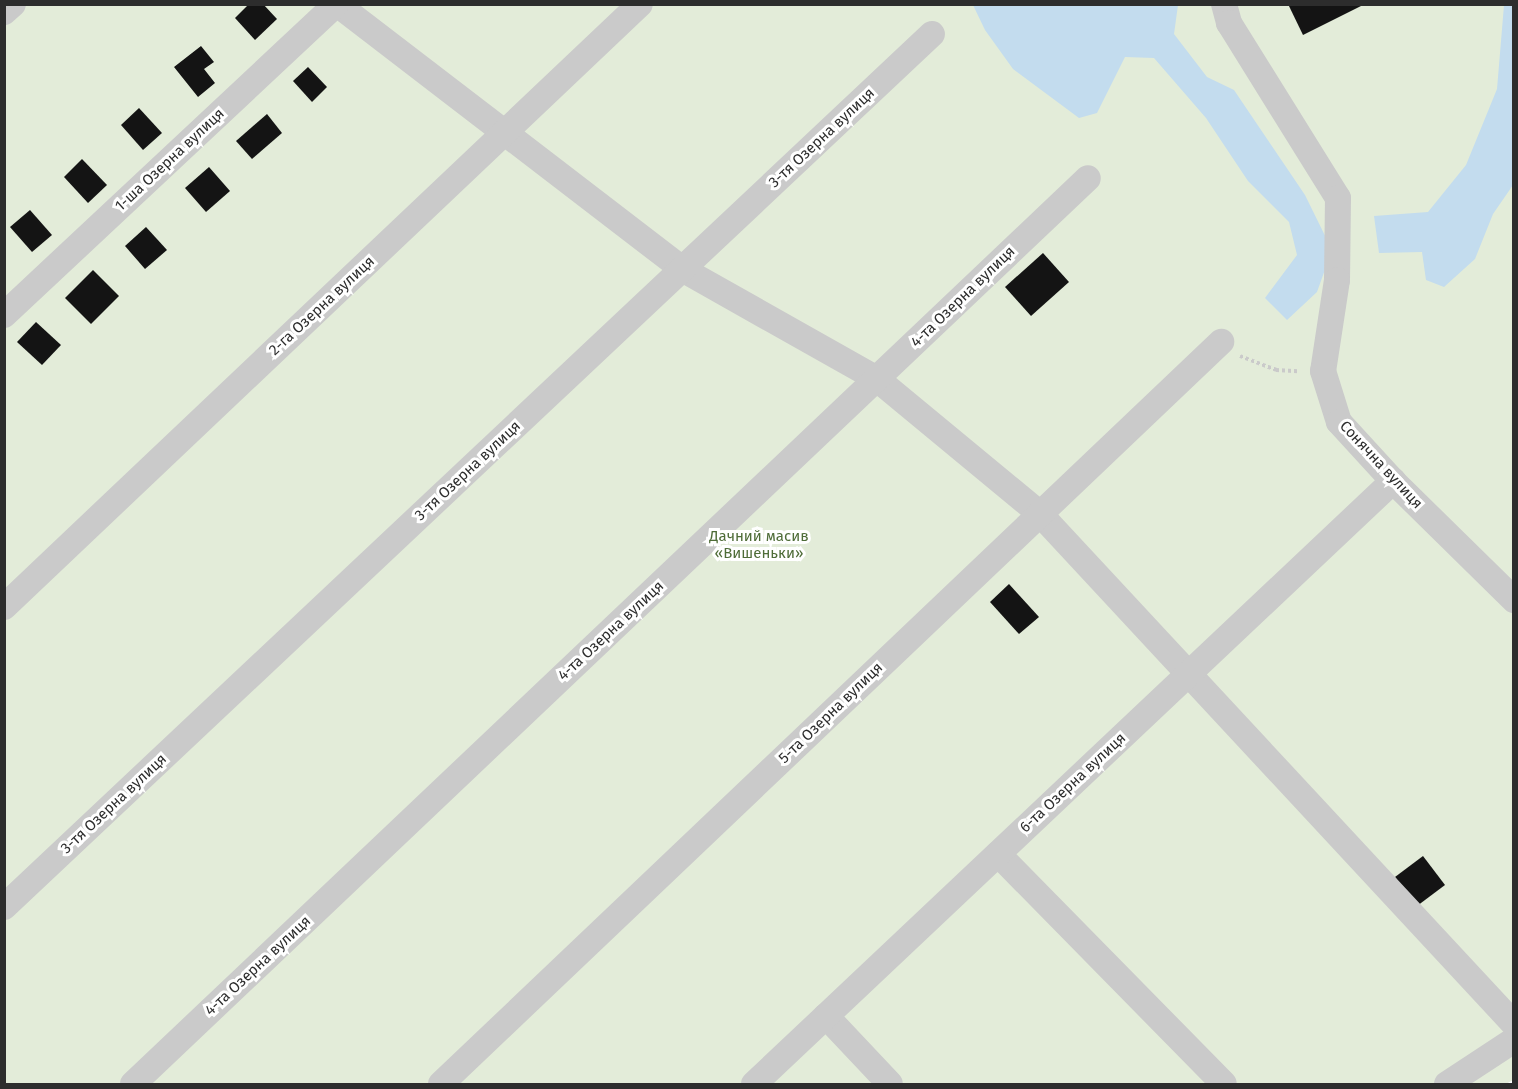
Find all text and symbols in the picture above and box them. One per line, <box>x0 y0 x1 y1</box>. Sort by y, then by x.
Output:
street label: 3-тя Озерна вулиця <box>765 84 879 192</box>
street label: 1-ша Озерна вулиця <box>112 105 228 215</box>
street label: 4-та Озерна вулиця <box>907 243 1019 351</box>
street label: 2-га Озерна вулиця <box>266 253 378 359</box>
street label: 3-тя Озерна вулиця <box>411 417 525 525</box>
street label: Сонячна вулиця <box>1336 417 1426 513</box>
park label: Дачний масив «Вишеньки» <box>709 527 809 562</box>
street label: 4-та Озерна вулиця <box>554 577 668 685</box>
street label: 5-та Озерна вулиця <box>775 659 887 767</box>
street label: 6-та Озерна вулиця <box>1016 729 1130 837</box>
street label: 3-тя Озерна вулиця <box>57 750 171 858</box>
street label: 4-та Озерна вулиця <box>201 912 315 1020</box>

